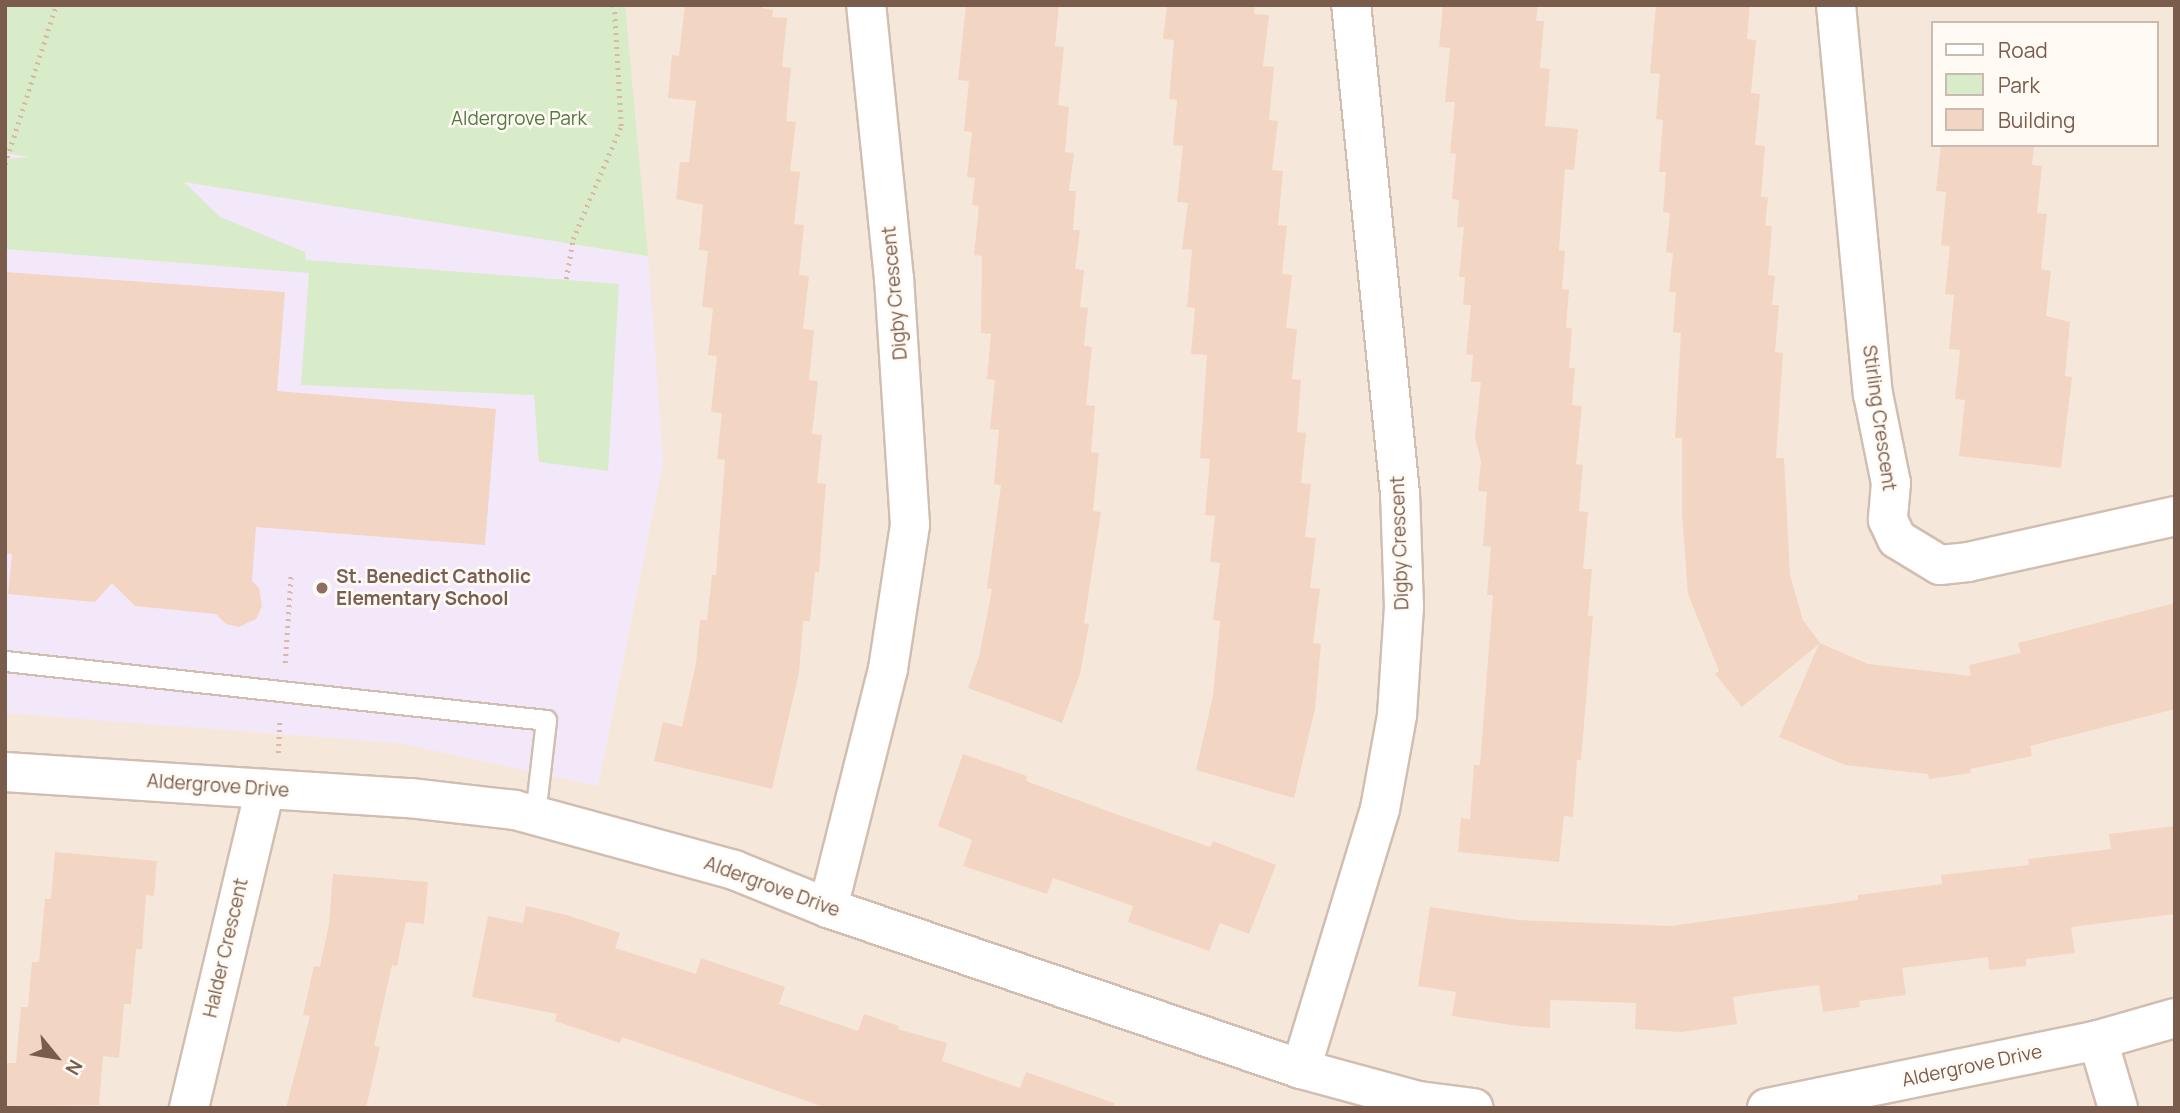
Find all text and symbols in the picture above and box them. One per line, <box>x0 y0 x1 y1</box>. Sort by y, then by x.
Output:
legend <box>1932 21 2159 147</box>
text: Road <box>1998 36 2048 64</box>
text: Park <box>1998 71 2040 99</box>
text: Building <box>1998 106 2075 134</box>
park label: Aldergrove Park <box>451 108 587 130</box>
street label: Digby Crescent <box>878 225 912 361</box>
street label: Stirling Crescent <box>1857 344 1901 492</box>
street label: Digby Crescent <box>1386 475 1414 611</box>
place label: St. Benedict Catholic Elementary School <box>336 566 531 610</box>
marker: St. Benedict Catholic Elementary School <box>314 580 330 596</box>
street label: Aldergrove Drive <box>146 770 290 802</box>
street label: Aldergrove Drive <box>701 852 843 922</box>
street label: Halder Crescent <box>199 876 253 1020</box>
north arrow <box>21 1022 91 1092</box>
street label: Aldergrove Drive <box>1900 1040 2044 1092</box>
text: N <box>60 1055 89 1080</box>

